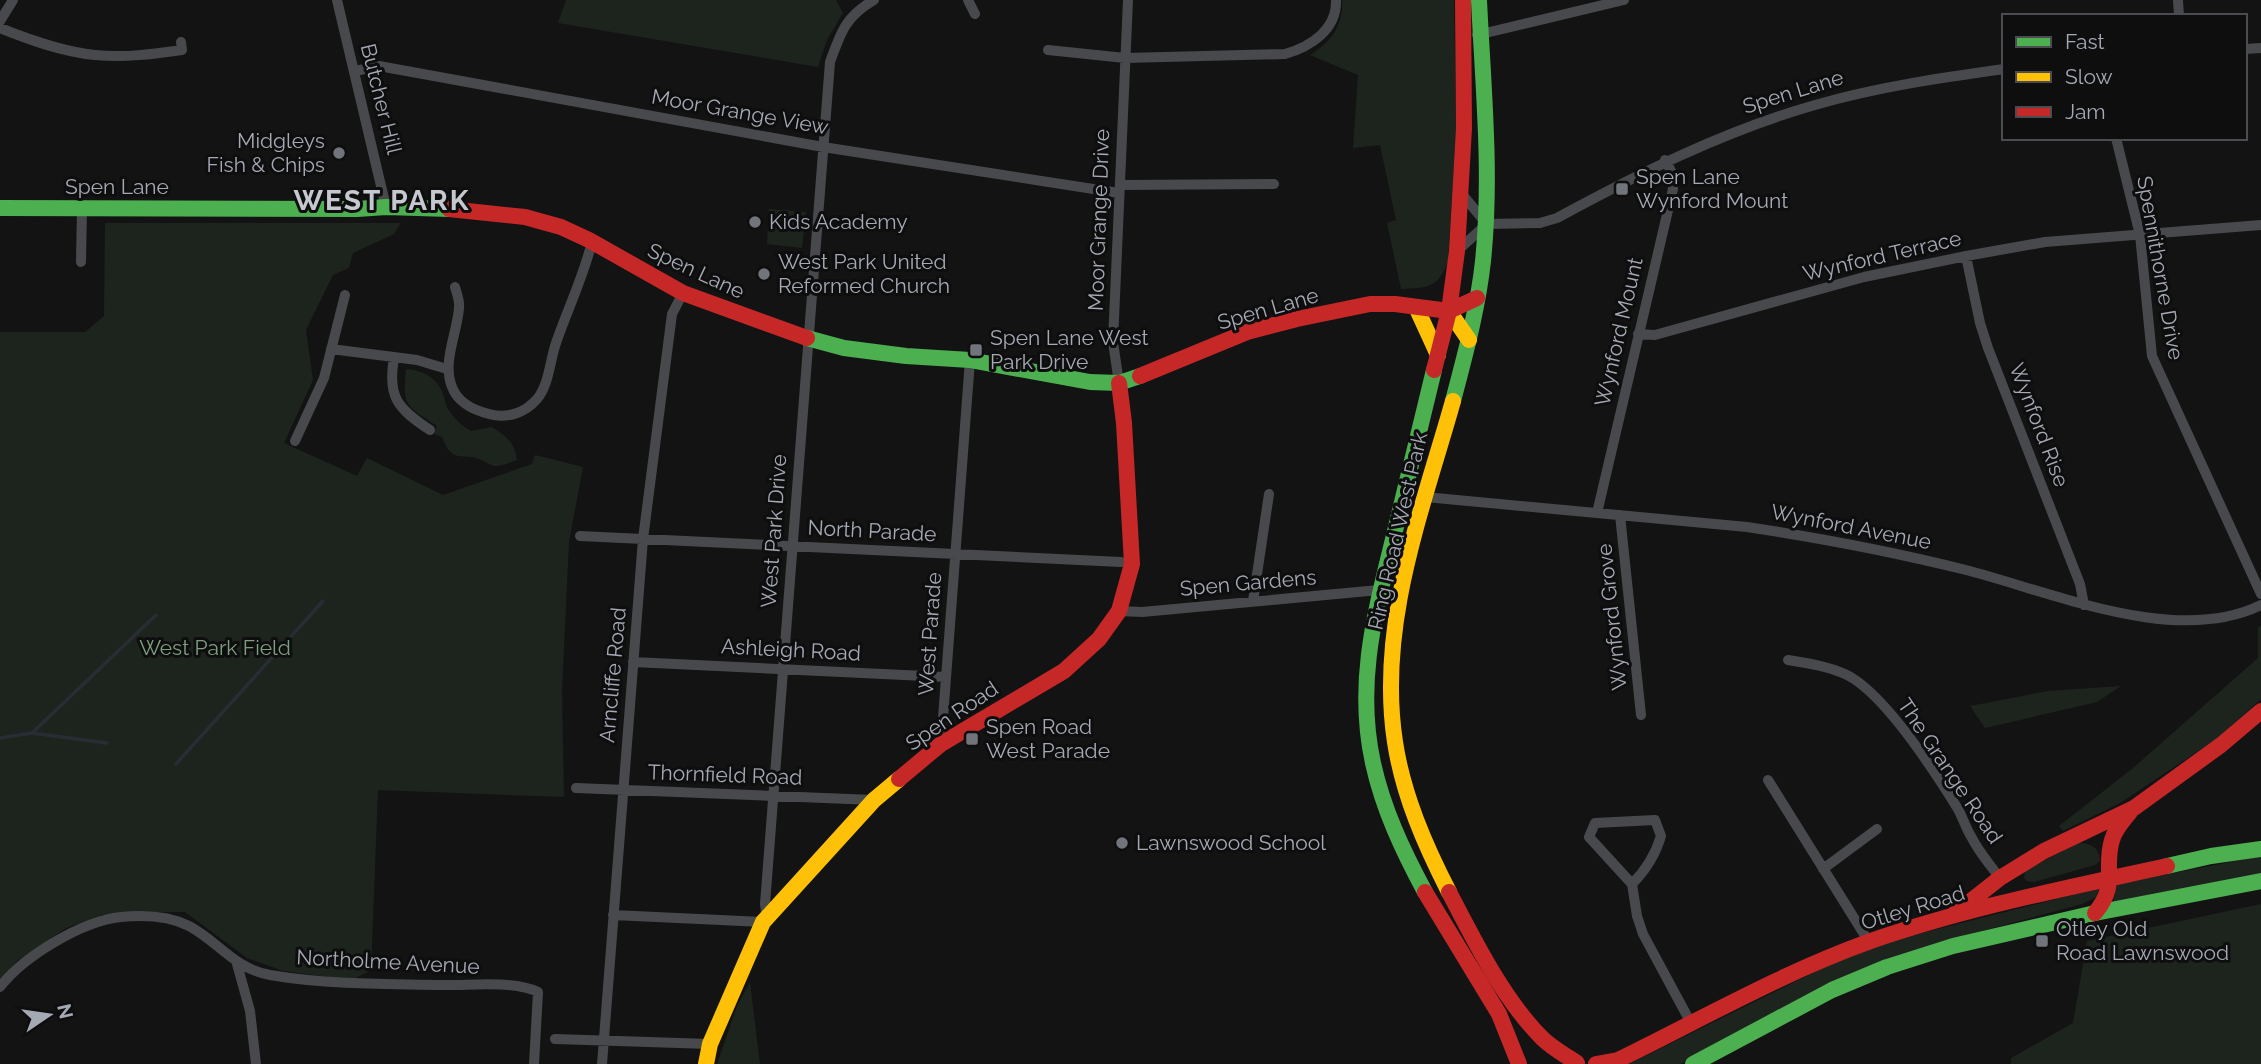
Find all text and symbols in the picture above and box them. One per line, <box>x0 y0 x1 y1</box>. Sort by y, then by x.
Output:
legend <box>2002 14 2247 140</box>
text: Fast <box>2065 29 2105 54</box>
street label: Butcher Hill <box>356 41 407 157</box>
street label: Spen Lane <box>1740 64 1846 119</box>
text: Slow <box>2065 64 2113 89</box>
street label: Moor Grange View <box>650 84 831 139</box>
text: Jam <box>2065 99 2106 124</box>
place label: Midgleys Fish & Chips <box>207 128 325 177</box>
street label: Moor Grange Drive <box>1083 128 1114 312</box>
marker: Midgleys Fish & Chips <box>331 145 347 161</box>
place label: Spen Lane Wynford Mount <box>1636 164 1788 213</box>
street label: Spen Lane <box>65 174 169 199</box>
street label: Spennithorne Drive <box>2132 174 2189 362</box>
marker: Spen Lane Wynford Mount <box>1614 181 1630 197</box>
district label: WEST PARK <box>294 184 470 217</box>
place label: Kids Academy <box>769 209 908 234</box>
marker: Kids Academy <box>747 214 763 230</box>
street label: Wynford Terrace <box>1800 225 1964 286</box>
street label: Spen Lane <box>644 237 749 304</box>
place label: West Park United Reformed Church <box>778 249 950 298</box>
street label: Wynford Mount <box>1589 255 1648 409</box>
marker: West Park United Reformed Church <box>756 266 772 282</box>
street label: Spen Lane <box>1214 282 1321 335</box>
place label: Spen Lane West Park Drive <box>990 325 1149 374</box>
marker: Spen Lane West Park Drive <box>968 342 984 358</box>
street label: Wynford Rise <box>2004 359 2075 490</box>
street label: Ring Road West Park <box>1363 430 1432 632</box>
street label: West Park Drive <box>756 453 791 609</box>
street label: Wynford Avenue <box>1769 499 1933 554</box>
street label: North Parade <box>807 515 937 546</box>
street label: Wynford Grove <box>1591 543 1632 692</box>
street label: Spen Gardens <box>1179 564 1317 601</box>
street label: West Parade <box>913 571 946 697</box>
street label: Arncliffe Road <box>594 606 631 744</box>
street label: Ashleigh Road <box>720 633 862 666</box>
park label: West Park Field <box>139 635 291 660</box>
street label: Spen Road <box>901 676 1003 756</box>
street label: The Grange Road <box>1893 693 2008 848</box>
place label: Spen Road West Parade <box>986 714 1110 763</box>
marker: Spen Road West Parade <box>964 731 980 747</box>
street label: Thornfield Road <box>647 759 803 790</box>
place label: Lawnswood School <box>1136 830 1326 855</box>
marker: Lawnswood School <box>1114 835 1130 851</box>
street label: Otley Road <box>1858 880 1968 935</box>
place label: Otley Old Road Lawnswood <box>2056 916 2229 965</box>
marker: Otley Old Road Lawnswood <box>2034 933 2050 949</box>
street label: Northolme Avenue <box>296 944 480 979</box>
north arrow <box>14 980 84 1050</box>
text: N <box>53 1002 78 1021</box>

